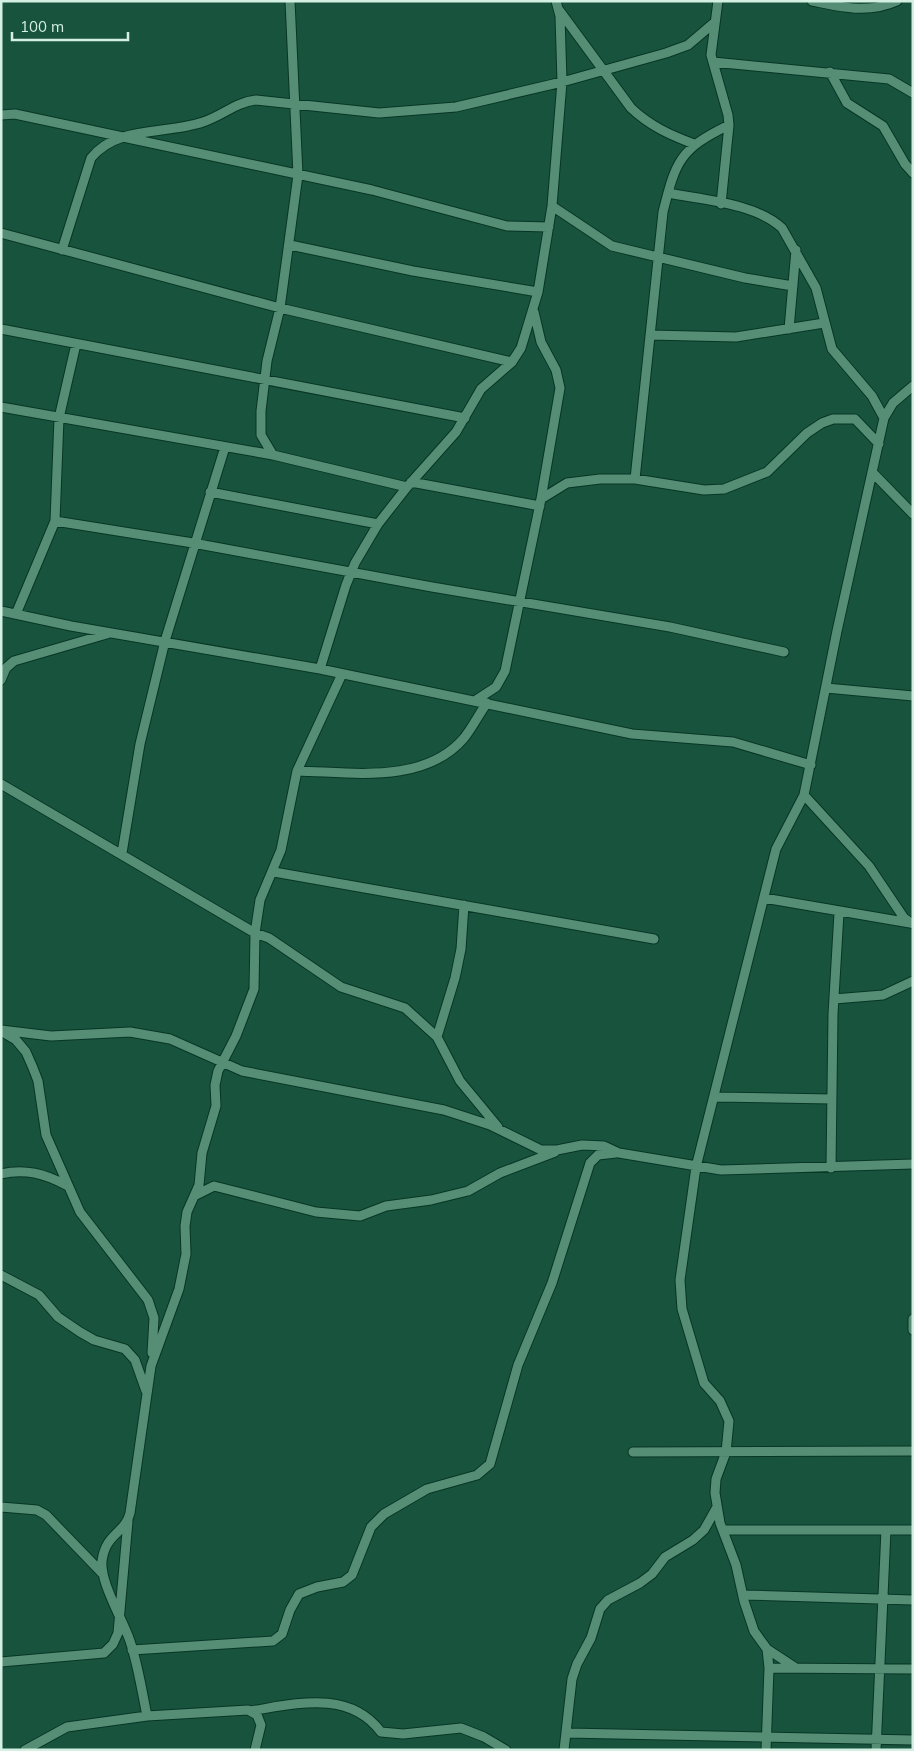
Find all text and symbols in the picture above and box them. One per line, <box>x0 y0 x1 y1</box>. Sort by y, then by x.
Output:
scale bar <box>12 10 129 42</box>
text: 100 m <box>20 17 64 36</box>

